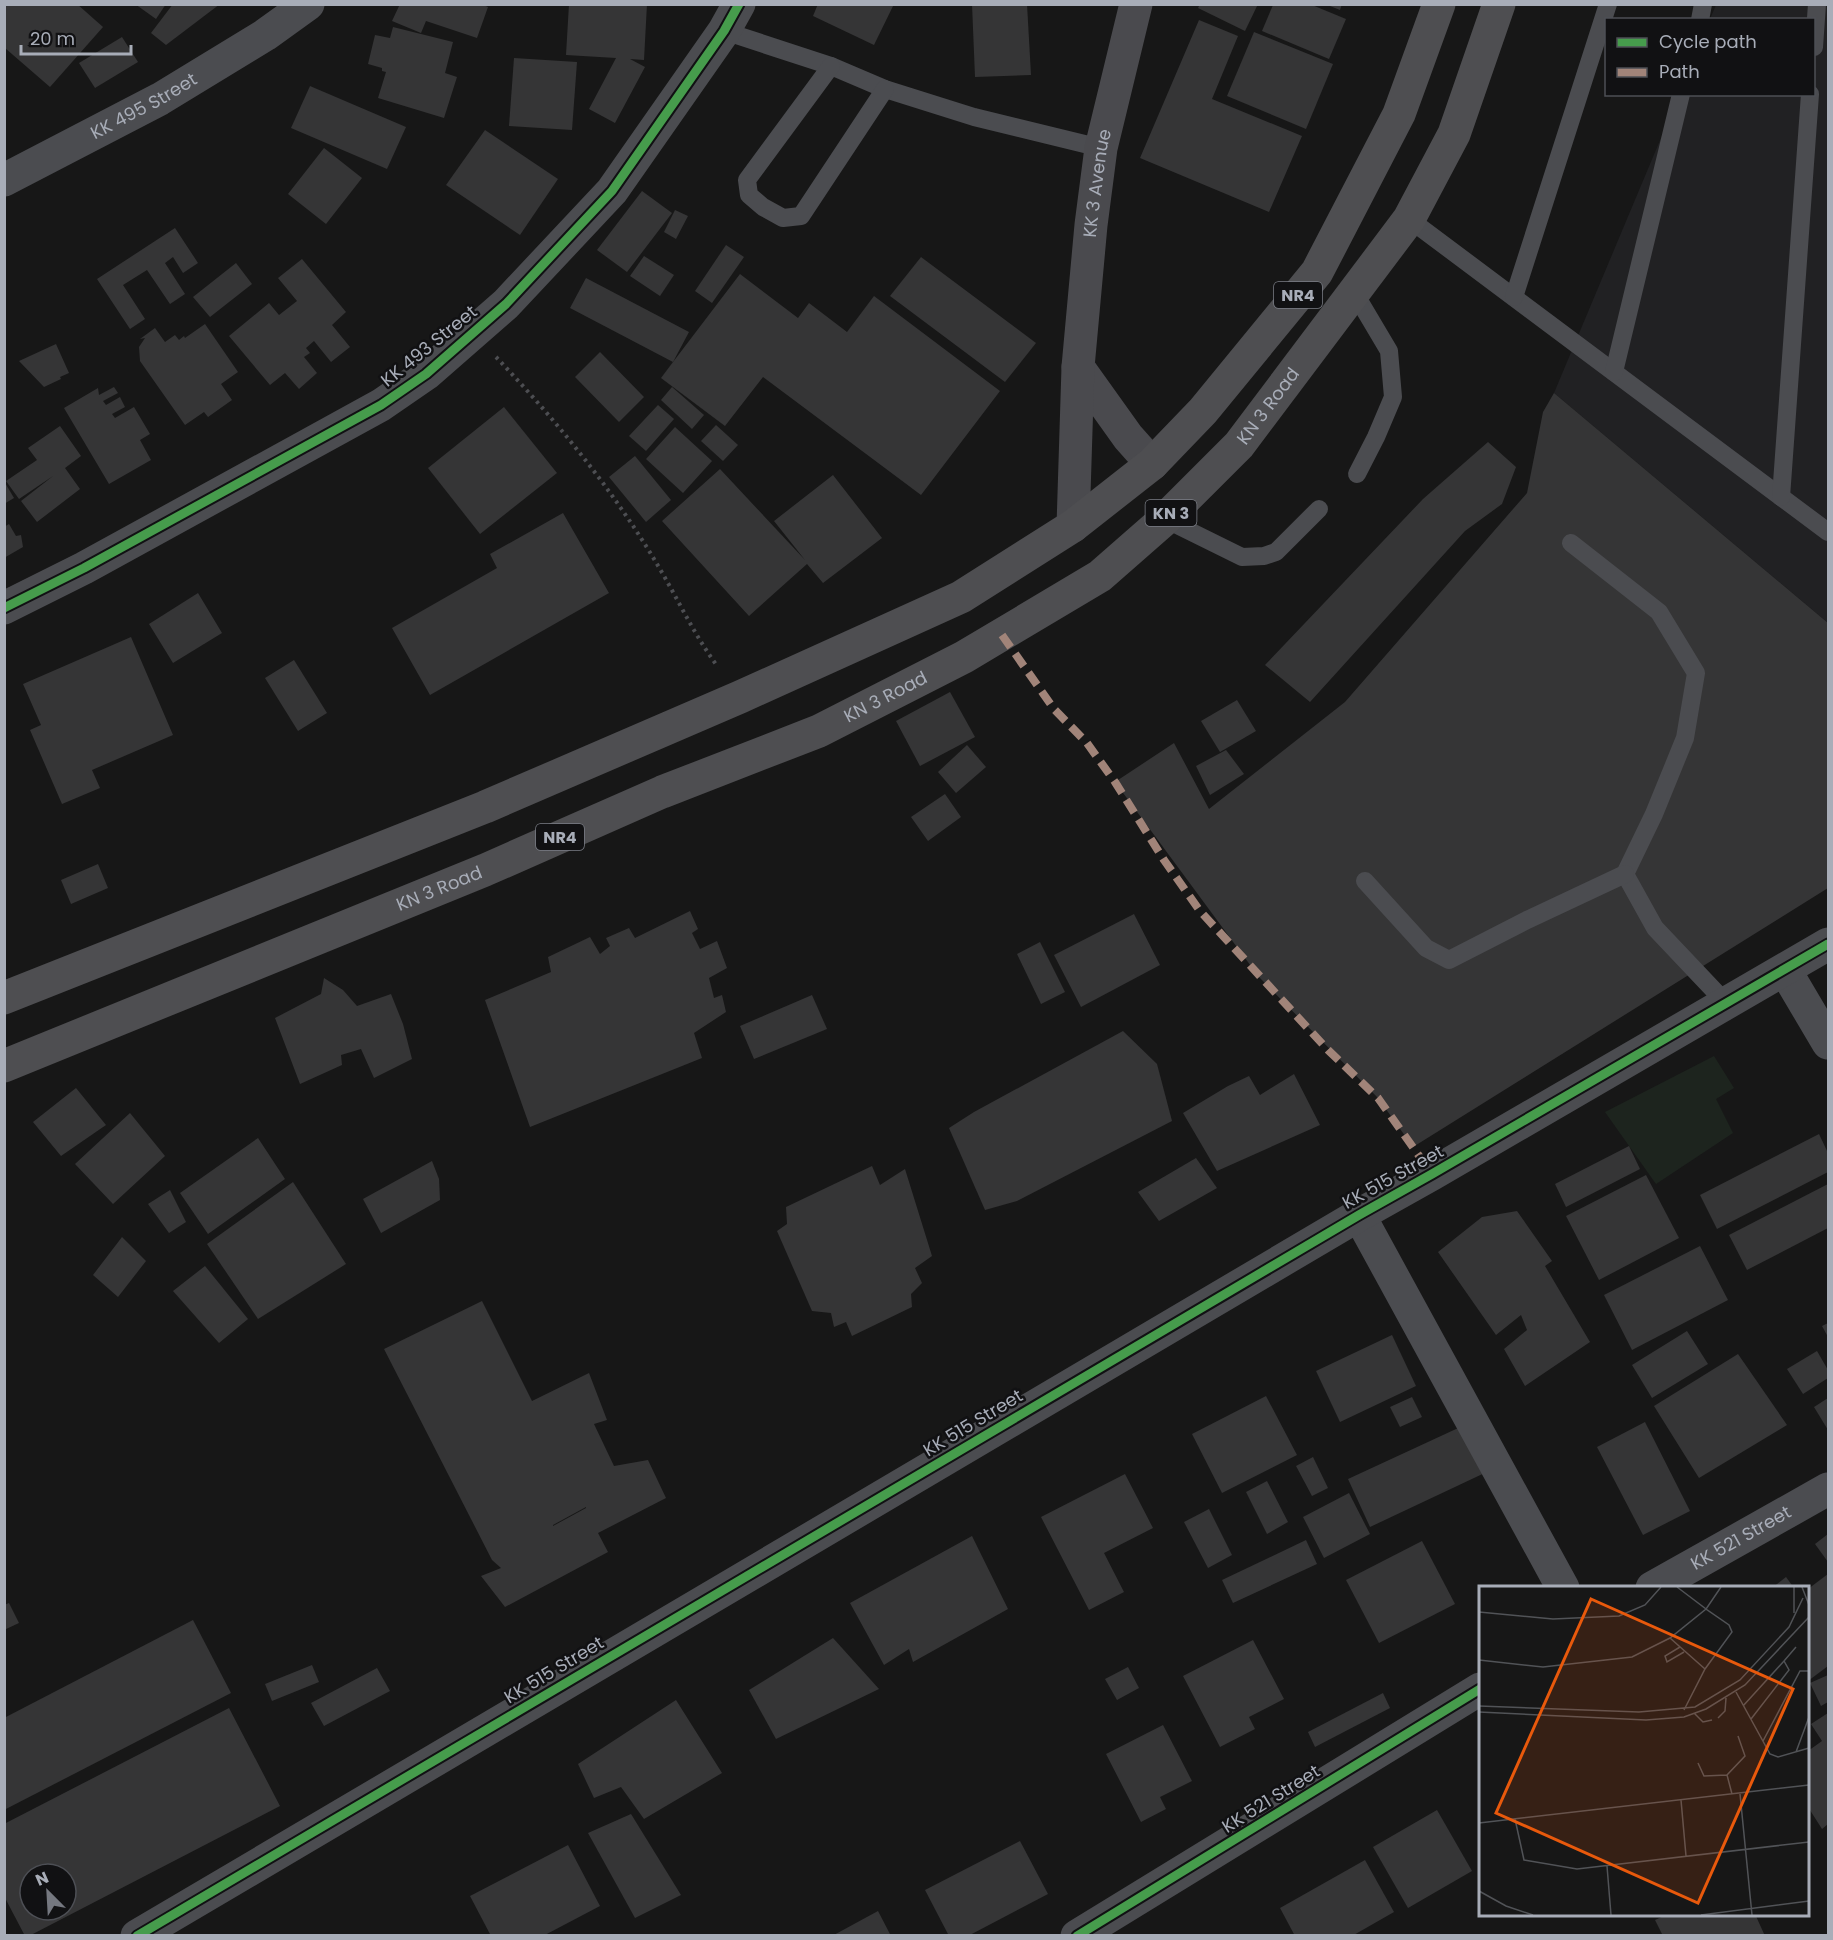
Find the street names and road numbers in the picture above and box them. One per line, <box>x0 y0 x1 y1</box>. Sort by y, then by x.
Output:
street label: KK 495 Street <box>86 66 201 145</box>
street label: KK 3 Avenue <box>1077 126 1117 238</box>
road number: NR4 <box>1274 282 1322 308</box>
street label: KK 493 Street <box>375 299 482 392</box>
street label: KN 3 Road <box>1231 362 1305 450</box>
road number: KN 3 <box>1146 500 1196 526</box>
street label: KN 3 Road <box>839 665 931 728</box>
road number: NR4 <box>536 824 584 850</box>
street label: KN 3 Road <box>392 860 486 917</box>
street label: KK 515 Street <box>1338 1138 1448 1215</box>
street label: KK 515 Street <box>918 1383 1027 1462</box>
street label: KK 521 Street <box>1686 1499 1795 1576</box>
street label: KK 515 Street <box>499 1630 608 1709</box>
street label: KK 521 Street <box>1217 1758 1325 1839</box>

